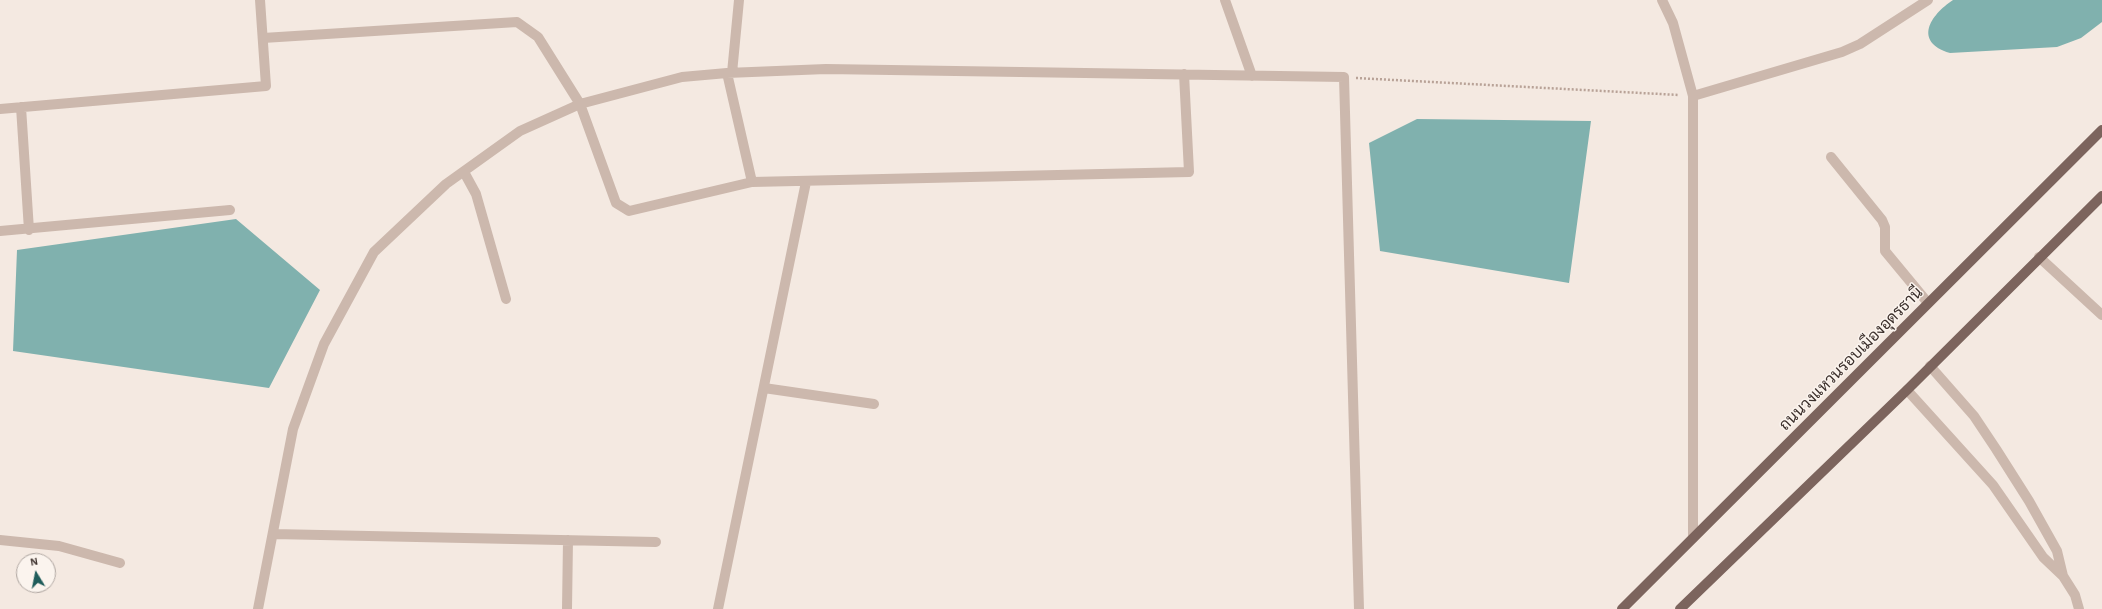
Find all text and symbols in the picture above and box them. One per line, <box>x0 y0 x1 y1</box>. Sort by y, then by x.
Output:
street label: ถนนวงแหวนรอบเมืองอุดรธานี <box>1775 283 1927 435</box>
north arrow <box>16 553 56 593</box>
text: N <box>29 556 39 568</box>

